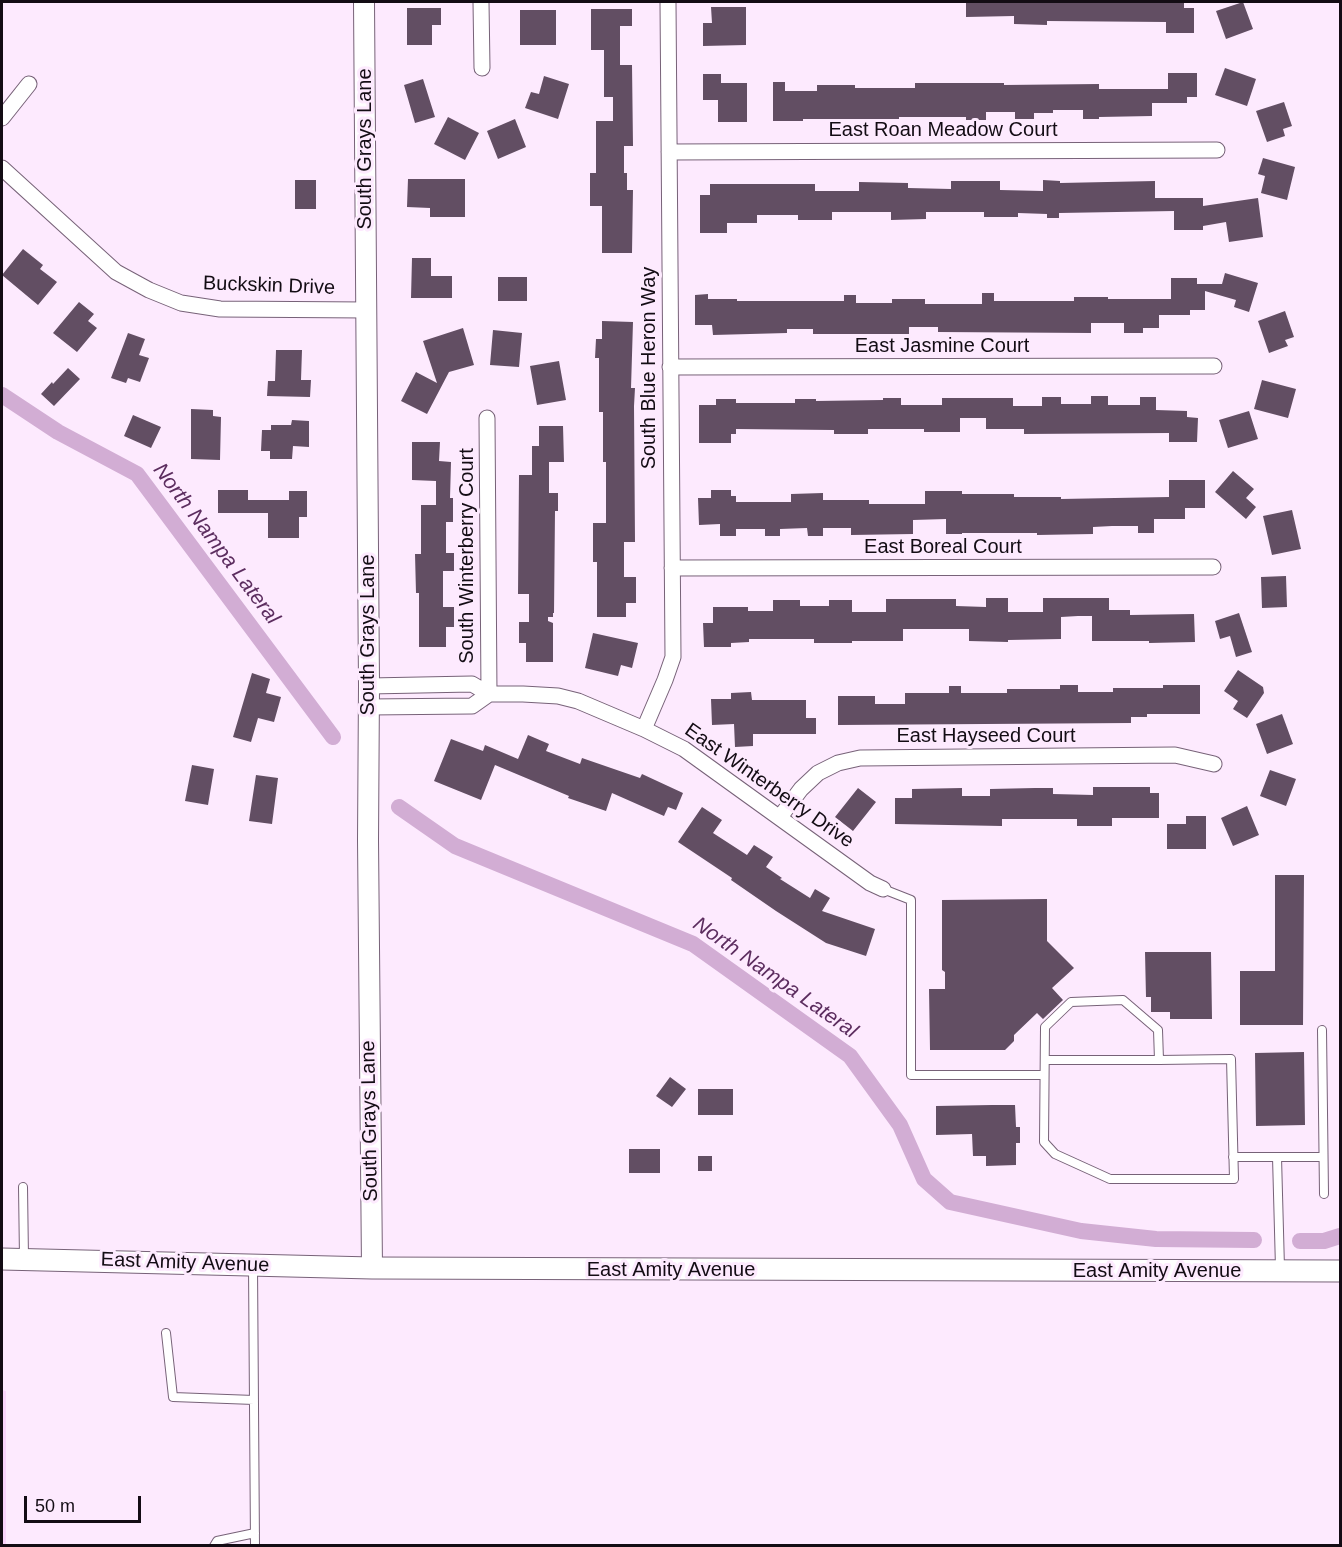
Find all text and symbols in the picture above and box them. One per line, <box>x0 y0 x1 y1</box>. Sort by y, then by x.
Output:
street label: South Grays Lane <box>353 68 377 230</box>
street label: East Roan Meadow Court <box>828 118 1058 142</box>
street label: South Blue Heron Way <box>637 267 661 469</box>
street label: Buckskin Drive <box>202 272 336 300</box>
street label: East Jasmine Court <box>855 334 1029 358</box>
street label: South Winterberry Court <box>455 448 479 664</box>
water label: North Nampa Lateral <box>147 459 285 629</box>
street label: East Boreal Court <box>864 535 1022 559</box>
street label: South Grays Lane <box>356 554 380 716</box>
street label: East Winterberry Drive <box>680 718 858 854</box>
street label: East Hayseed Court <box>897 724 1075 748</box>
water label: North Nampa Lateral <box>688 912 862 1044</box>
street label: South Grays Lane <box>357 1040 383 1202</box>
street label: East Amity Avenue <box>100 1248 270 1278</box>
street label: East Amity Avenue <box>587 1258 755 1282</box>
street label: East Amity Avenue <box>1073 1259 1241 1283</box>
scale bar <box>27 1484 144 1522</box>
text: 50 m <box>35 1496 75 1516</box>

